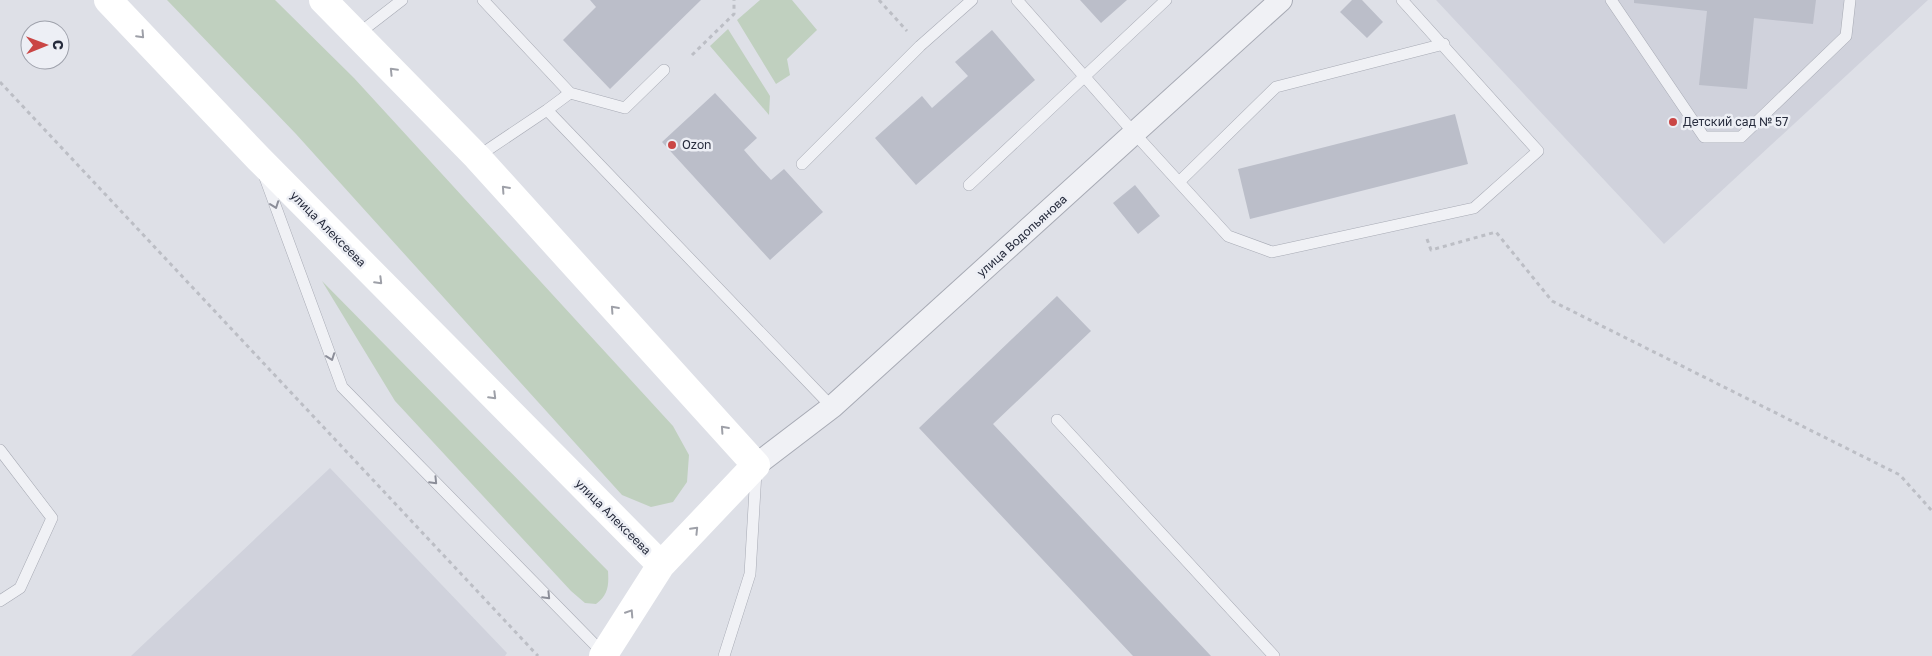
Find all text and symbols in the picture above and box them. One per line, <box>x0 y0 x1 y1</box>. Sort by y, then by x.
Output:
north arrow <box>20 20 70 70</box>
one-way arrow <box>135 30 144 39</box>
text: С <box>50 40 67 50</box>
one-way arrow <box>390 68 399 77</box>
place label: Детский сад № 57 <box>1683 114 1788 129</box>
marker: Детский сад № 57 <box>1667 116 1679 128</box>
place label: Ozon <box>682 137 711 152</box>
marker: Ozon <box>666 139 678 151</box>
one-way arrow <box>502 185 511 194</box>
street label: улица Алексеева <box>287 188 369 270</box>
street label: улица Водопьянова <box>973 191 1070 280</box>
one-way arrow <box>269 200 279 209</box>
one-way arrow <box>373 275 382 284</box>
one-way arrow <box>611 305 620 314</box>
one-way arrow <box>325 353 335 361</box>
one-way arrow <box>488 390 497 399</box>
one-way arrow <box>721 426 730 435</box>
one-way arrow <box>428 475 437 484</box>
street label: улица Алексеева <box>572 476 654 558</box>
one-way arrow <box>689 527 698 536</box>
one-way arrow <box>542 591 551 600</box>
one-way arrow <box>624 609 633 618</box>

